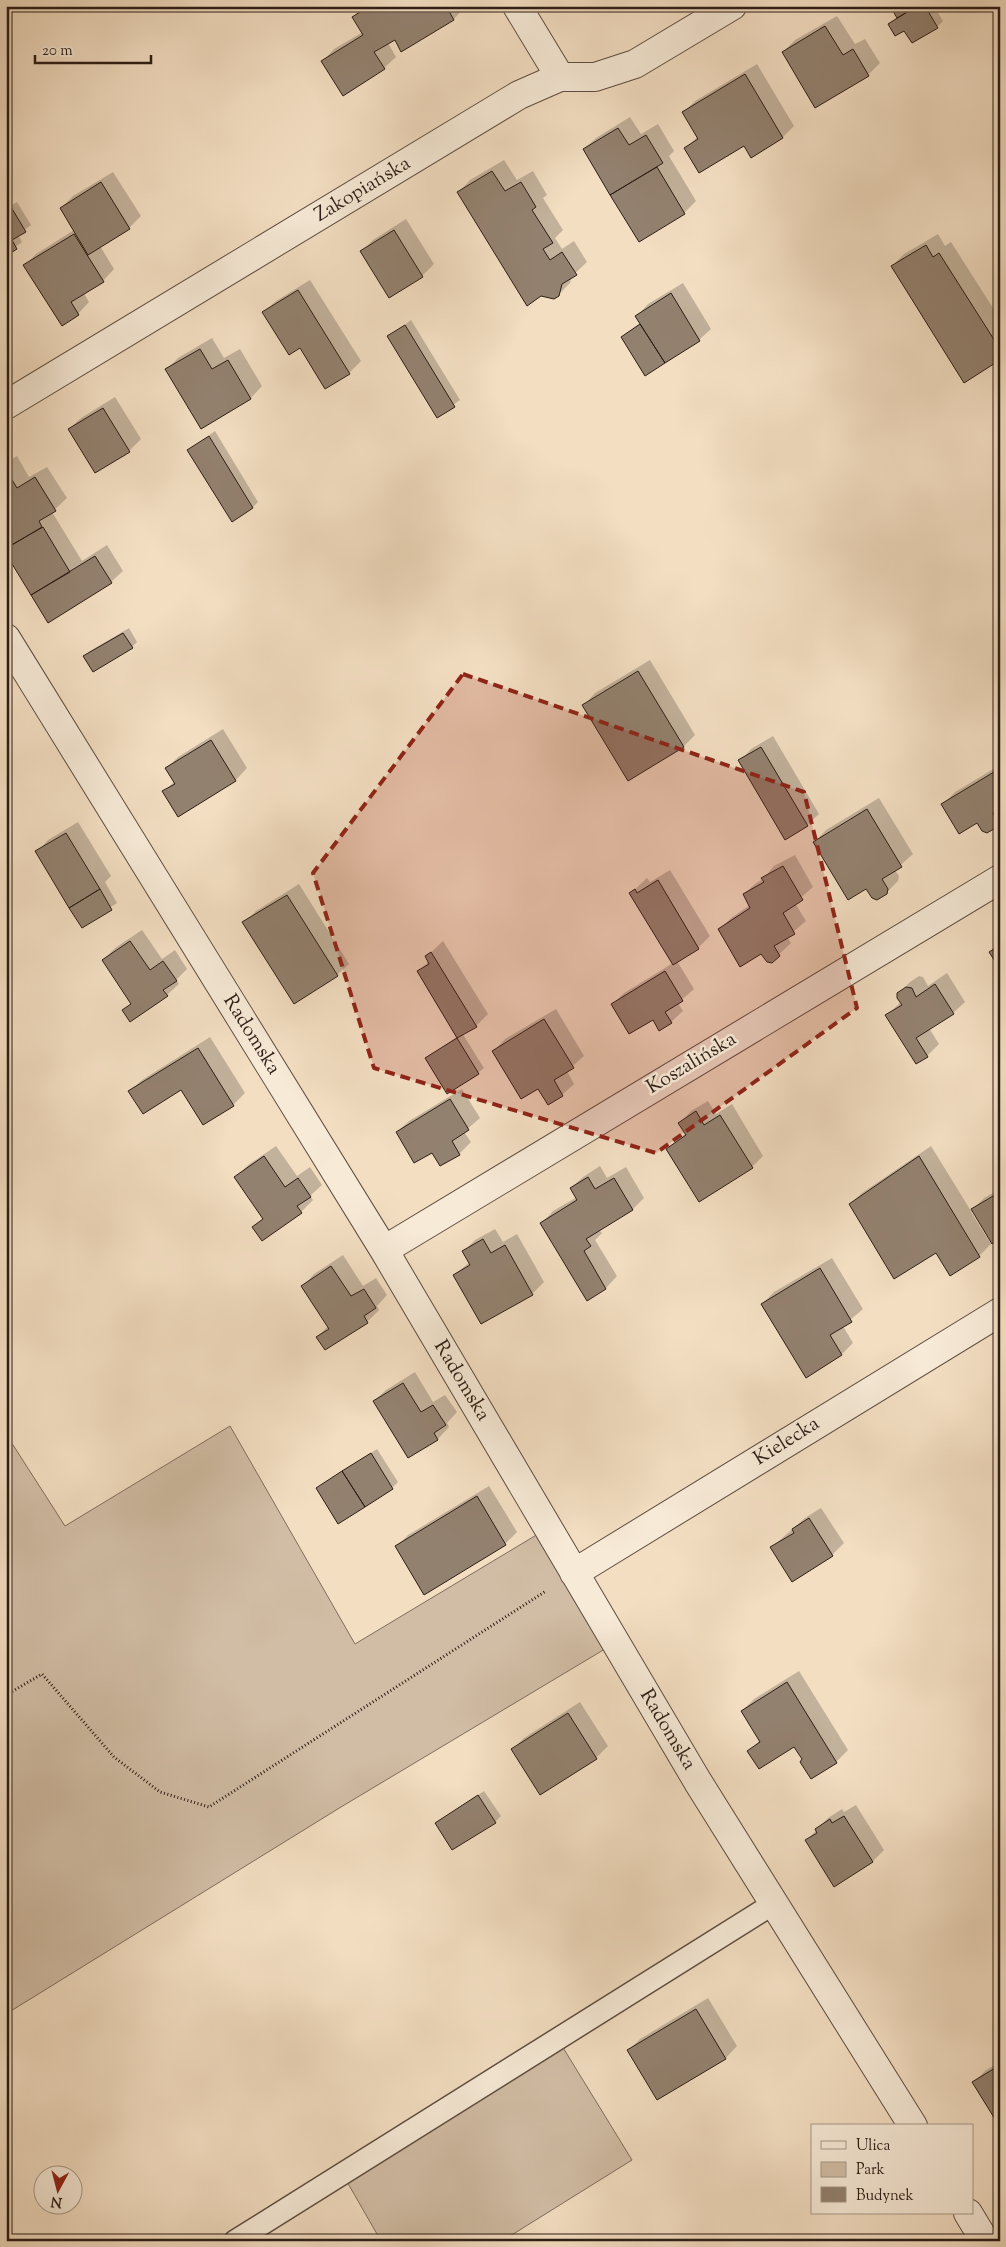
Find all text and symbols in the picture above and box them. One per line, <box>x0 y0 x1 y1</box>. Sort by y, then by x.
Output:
scale bar <box>35 32 151 64</box>
text: 20 m <box>42 41 73 62</box>
street label: Zakopiańska <box>309 150 417 230</box>
street label: Radomska <box>215 989 287 1081</box>
street label: Koszalińska <box>642 1026 742 1102</box>
street label: Radomska <box>425 1335 497 1427</box>
street label: Kielecka <box>748 1410 826 1474</box>
street label: Radomska <box>631 1684 703 1776</box>
legend <box>811 2124 974 2214</box>
text: Ulica <box>856 2136 890 2157</box>
text: Park <box>856 2160 885 2181</box>
north arrow <box>32 2164 82 2214</box>
text: Budynek <box>856 2186 914 2207</box>
text: N <box>50 2190 63 2212</box>

